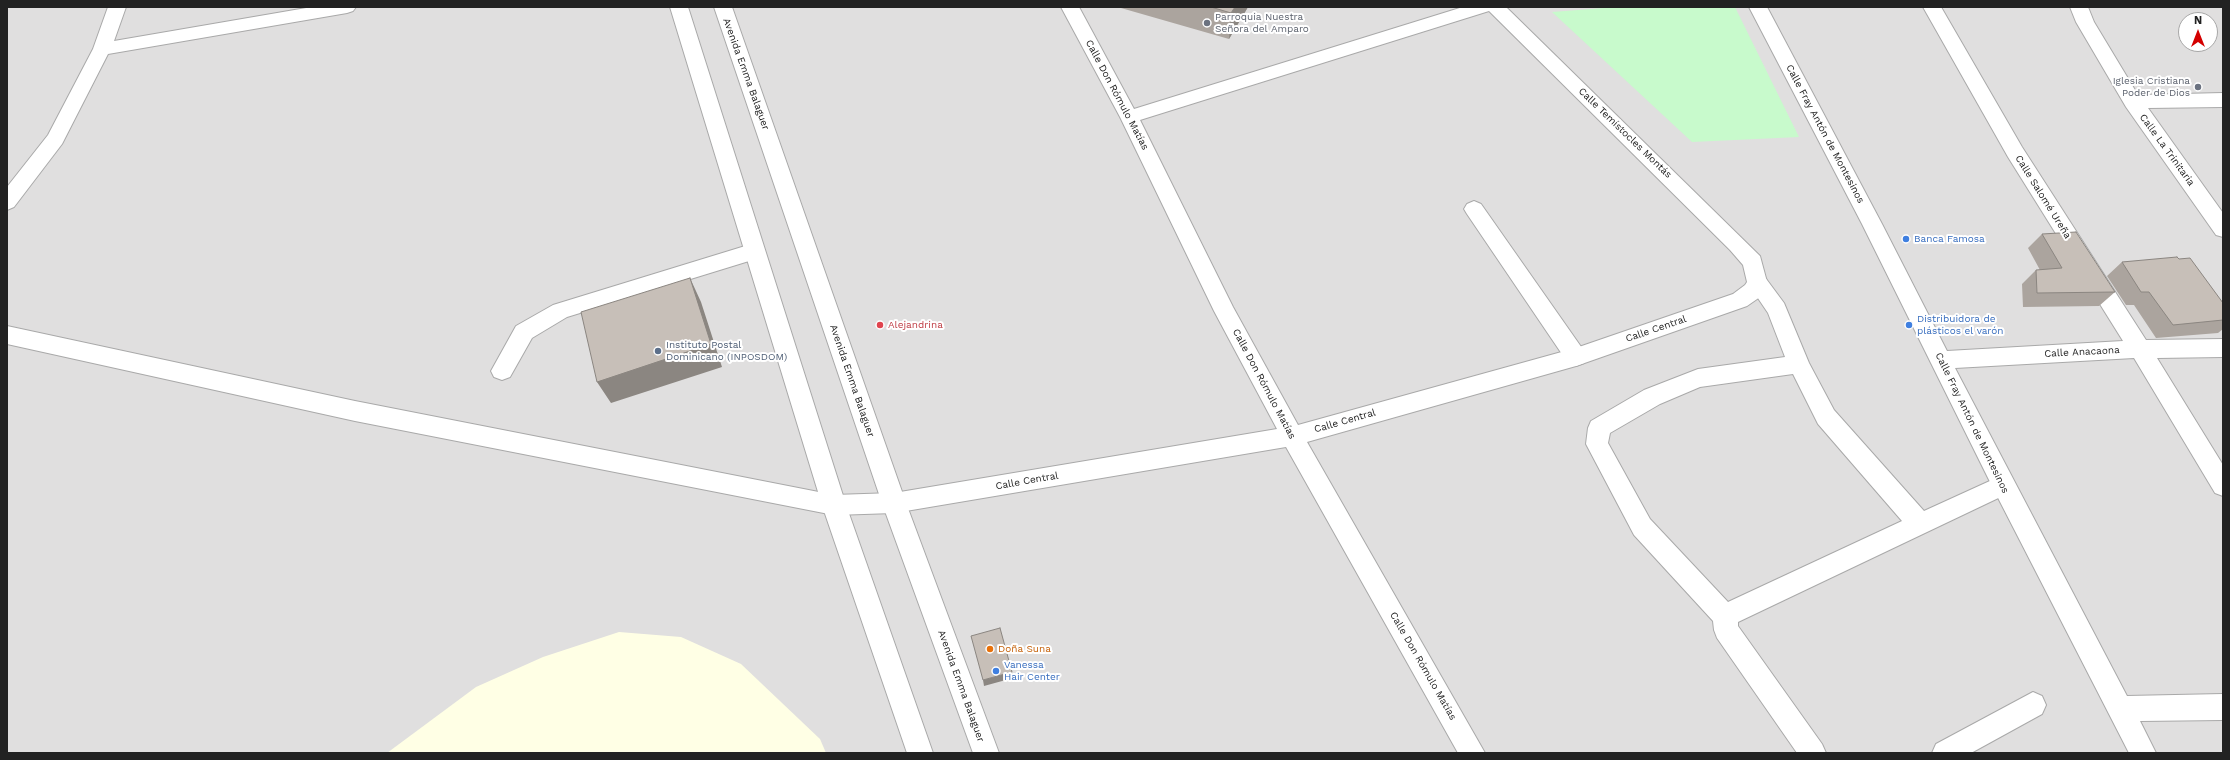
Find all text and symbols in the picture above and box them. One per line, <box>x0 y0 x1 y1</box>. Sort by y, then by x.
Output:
place label: Parroquia Nuestra Señora del Amparo <box>1215 11 1309 34</box>
north arrow <box>2178 12 2218 52</box>
text: N <box>2194 14 2202 27</box>
street label: Avenida Emma Balaguer <box>720 16 772 132</box>
marker: Parroquia Nuestra Señora del Amparo <box>1202 18 1212 28</box>
street label: Calle Don Rómulo Matías <box>1083 38 1151 152</box>
street label: Calle Fray Antón de Montesinos <box>1783 63 1867 205</box>
place label: Iglesia Cristiana Poder de Dios <box>2113 75 2190 98</box>
marker: Iglesia Cristiana Poder de Dios <box>2193 82 2203 92</box>
street label: Calle Temístocles Montás <box>1576 85 1674 181</box>
street label: Calle La Trinitaria <box>2137 112 2197 188</box>
street label: Calle Salomé Ureña <box>2012 153 2074 241</box>
place label: Banca Famosa <box>1914 233 1985 245</box>
marker: Banca Famosa <box>1901 234 1911 244</box>
street label: Calle Central <box>1624 313 1688 345</box>
place label: Distribuidora de plásticos el varón <box>1917 313 2003 336</box>
place label: Alejandrina <box>888 319 943 331</box>
marker: Alejandrina <box>875 320 885 330</box>
marker: Distribuidora de plásticos el varón <box>1904 320 1914 330</box>
street label: Avenida Emma Balaguer <box>827 323 877 439</box>
street label: Calle Don Rómulo Matías <box>1230 327 1298 441</box>
place label: Instituto Postal Dominicano (INPOSDOM) <box>666 339 787 362</box>
street label: Calle Anacaona <box>2044 344 2120 360</box>
marker: Instituto Postal Dominicano (INPOSDOM) <box>653 346 663 356</box>
street label: Calle Fray Antón de Montesinos <box>1933 351 2011 495</box>
street label: Calle Central <box>1313 406 1377 436</box>
street label: Calle Central <box>995 470 1059 492</box>
street label: Calle Don Rómulo Matías <box>1387 610 1459 722</box>
street label: Avenida Emma Balaguer <box>935 628 987 744</box>
place label: Doña Suna <box>998 643 1051 655</box>
marker: Doña Suna <box>985 644 995 654</box>
place label: Vanessa Hair Center <box>1004 659 1060 682</box>
marker: Vanessa Hair Center <box>991 666 1001 676</box>

